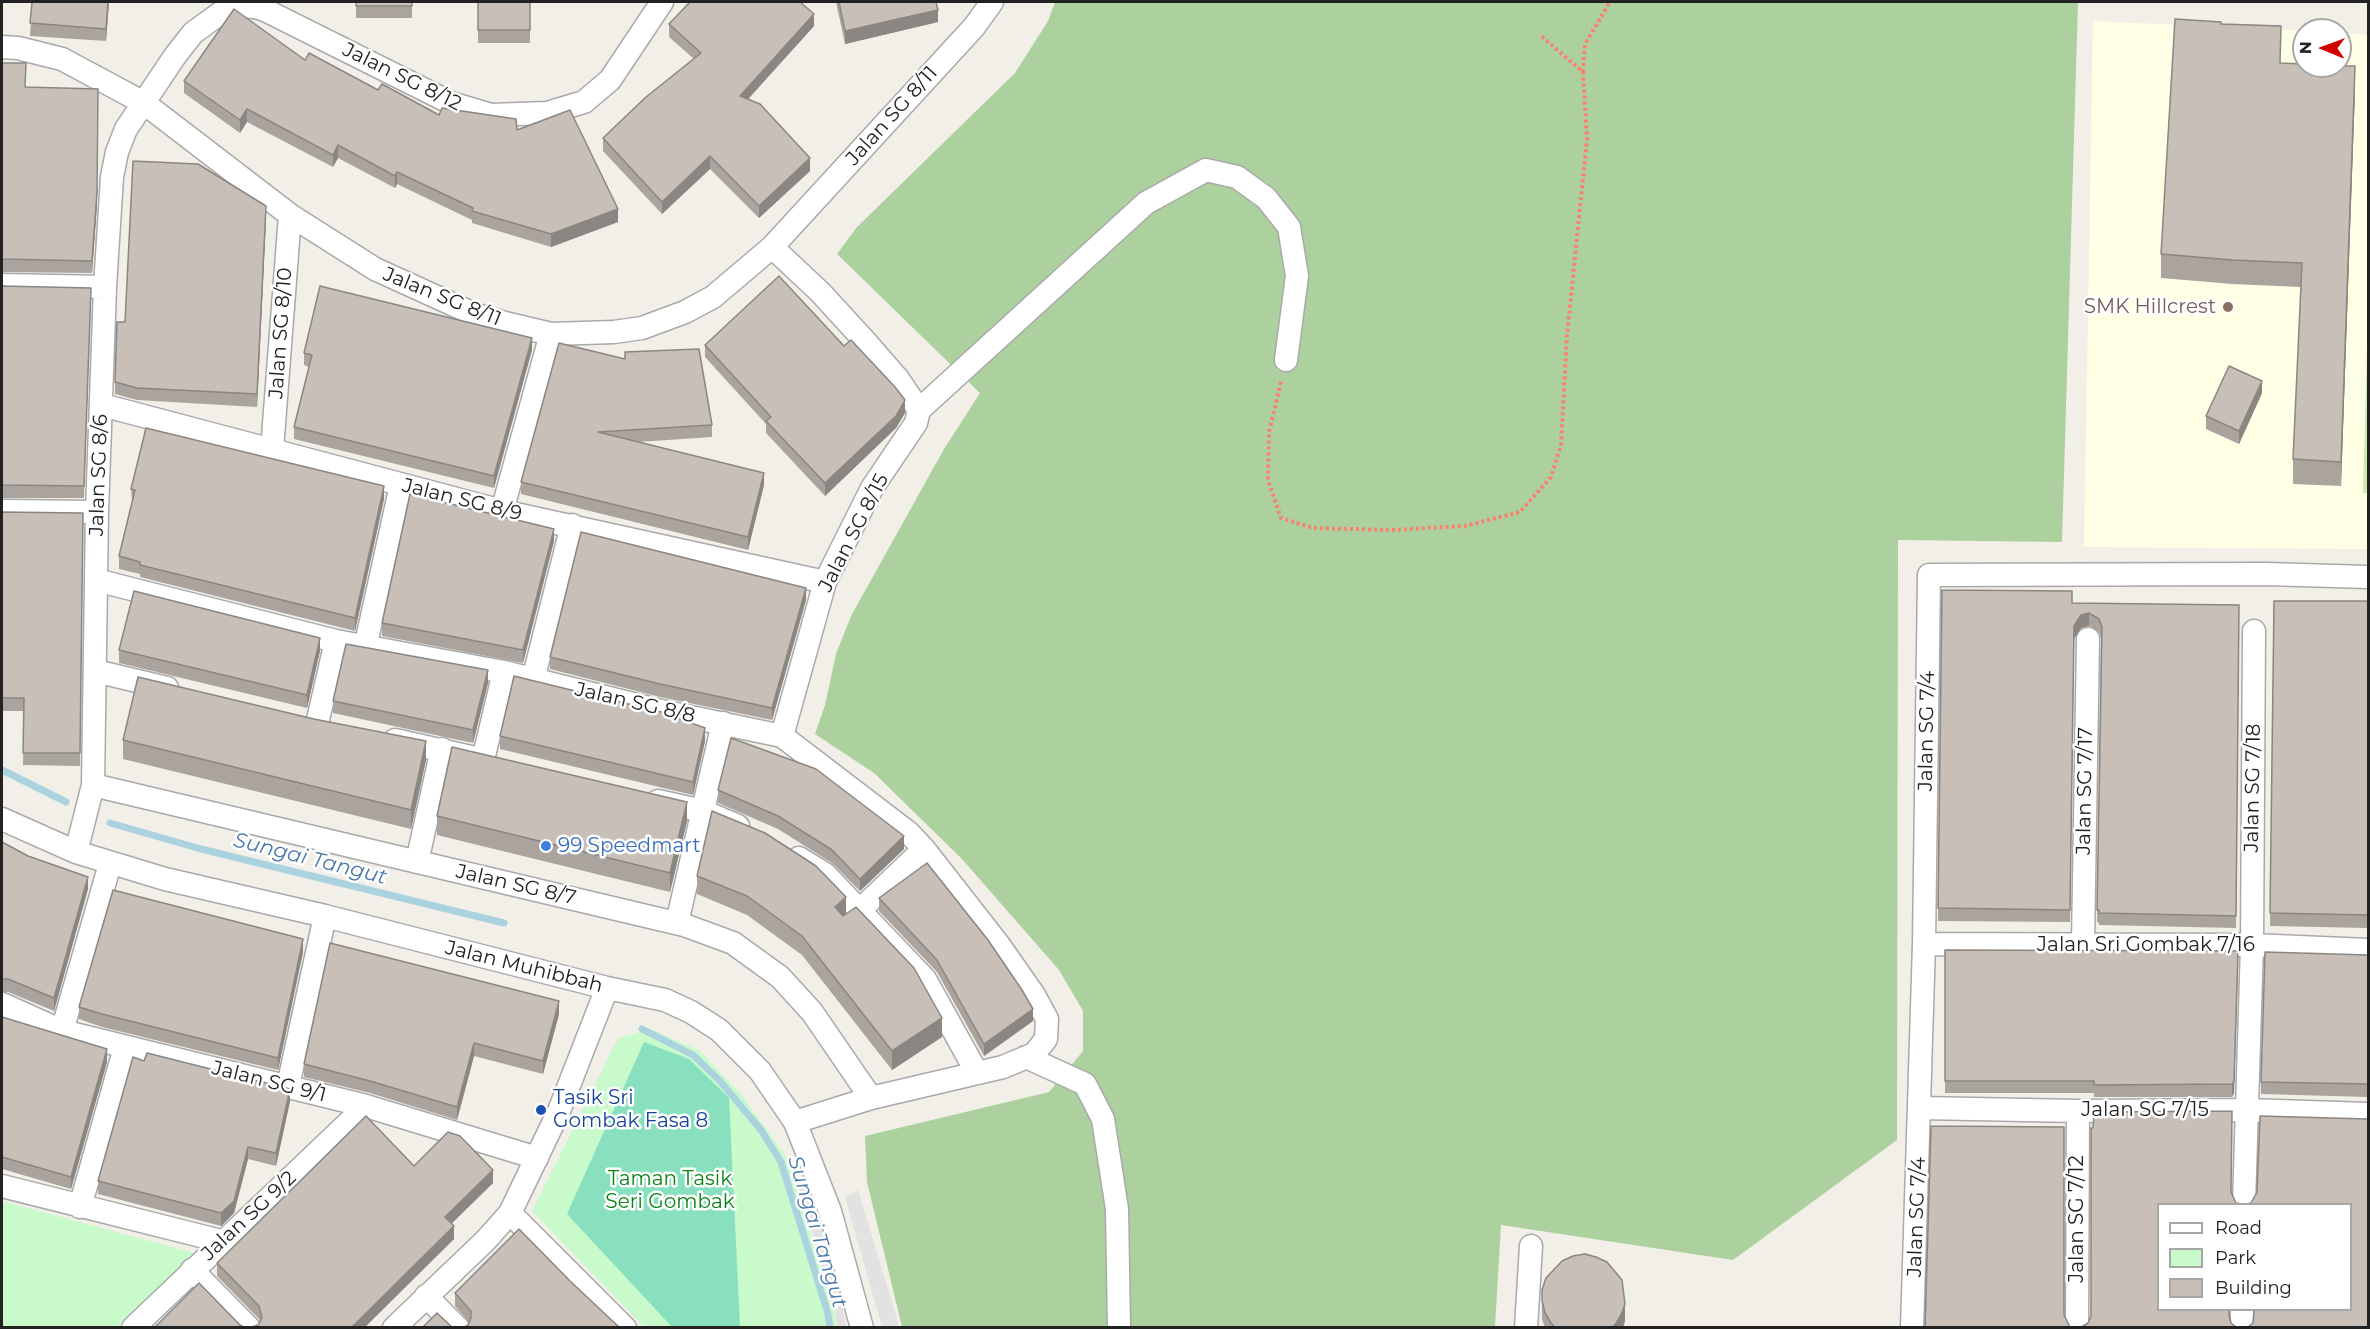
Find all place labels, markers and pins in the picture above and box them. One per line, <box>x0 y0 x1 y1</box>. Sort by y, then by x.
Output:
place label: SMK Hillcrest <box>2084 295 2216 319</box>
marker: SMK Hillcrest <box>2221 300 2235 314</box>
place label: 99 Speedmart <box>558 834 701 858</box>
marker: 99 Speedmart <box>539 839 553 853</box>
place label: Tasik Sri Gombak Fasa 8 <box>553 1086 708 1133</box>
marker: Tasik Sri Gombak Fasa 8 <box>534 1103 548 1117</box>

